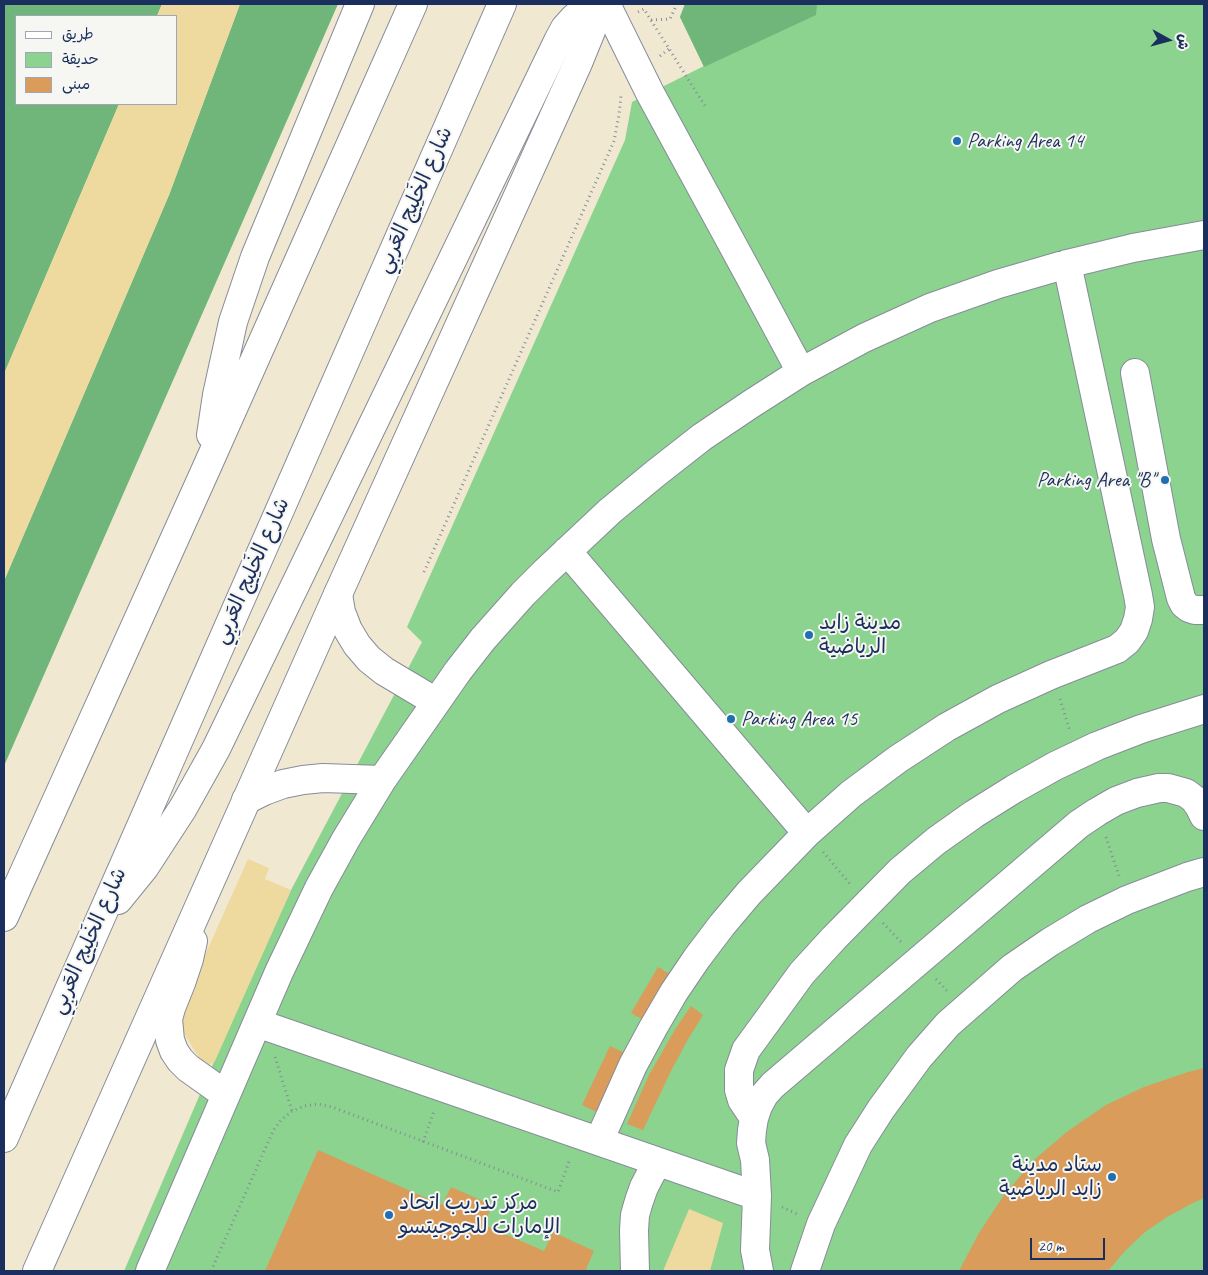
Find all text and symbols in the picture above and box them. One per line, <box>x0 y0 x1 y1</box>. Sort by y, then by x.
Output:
legend <box>15 15 178 105</box>
north arrow <box>1143 15 1193 65</box>
text: طريق <box>62 25 94 44</box>
text: ش <box>1174 33 1193 51</box>
text: حديقة <box>62 50 99 69</box>
text: مبنى <box>62 75 90 94</box>
street label: شارع الخَلِيج العَربِي <box>371 123 459 277</box>
place label: Parking Area 14 <box>967 128 1083 154</box>
marker: Parking Area 14 <box>951 135 963 147</box>
place label: Parking Area "B" <box>1037 467 1155 493</box>
marker: Parking Area "B" <box>1159 474 1171 486</box>
street label: شارع الخَلِيج العَربِي <box>208 494 296 648</box>
place label: مدينة زايد الرياضية <box>819 610 901 660</box>
marker: مدينة زايد الرياضية <box>803 629 815 641</box>
place label: Parking Area 15 <box>741 706 857 732</box>
marker: Parking Area 15 <box>725 713 737 725</box>
street label: شارع الخَلِيج العَربِي <box>45 864 133 1018</box>
place label: ستاد مدينة زايد الرياضية <box>999 1152 1102 1202</box>
marker: ستاد مدينة زايد الرياضية <box>1106 1171 1118 1183</box>
place label: مركز تدريب اتحاد الإمارات للجوجيتسو <box>399 1190 560 1240</box>
marker: مركز تدريب اتحاد الإمارات للجوجيتسو <box>383 1209 395 1221</box>
scale bar <box>1033 1228 1108 1260</box>
text: 20 m <box>1038 1237 1064 1256</box>

